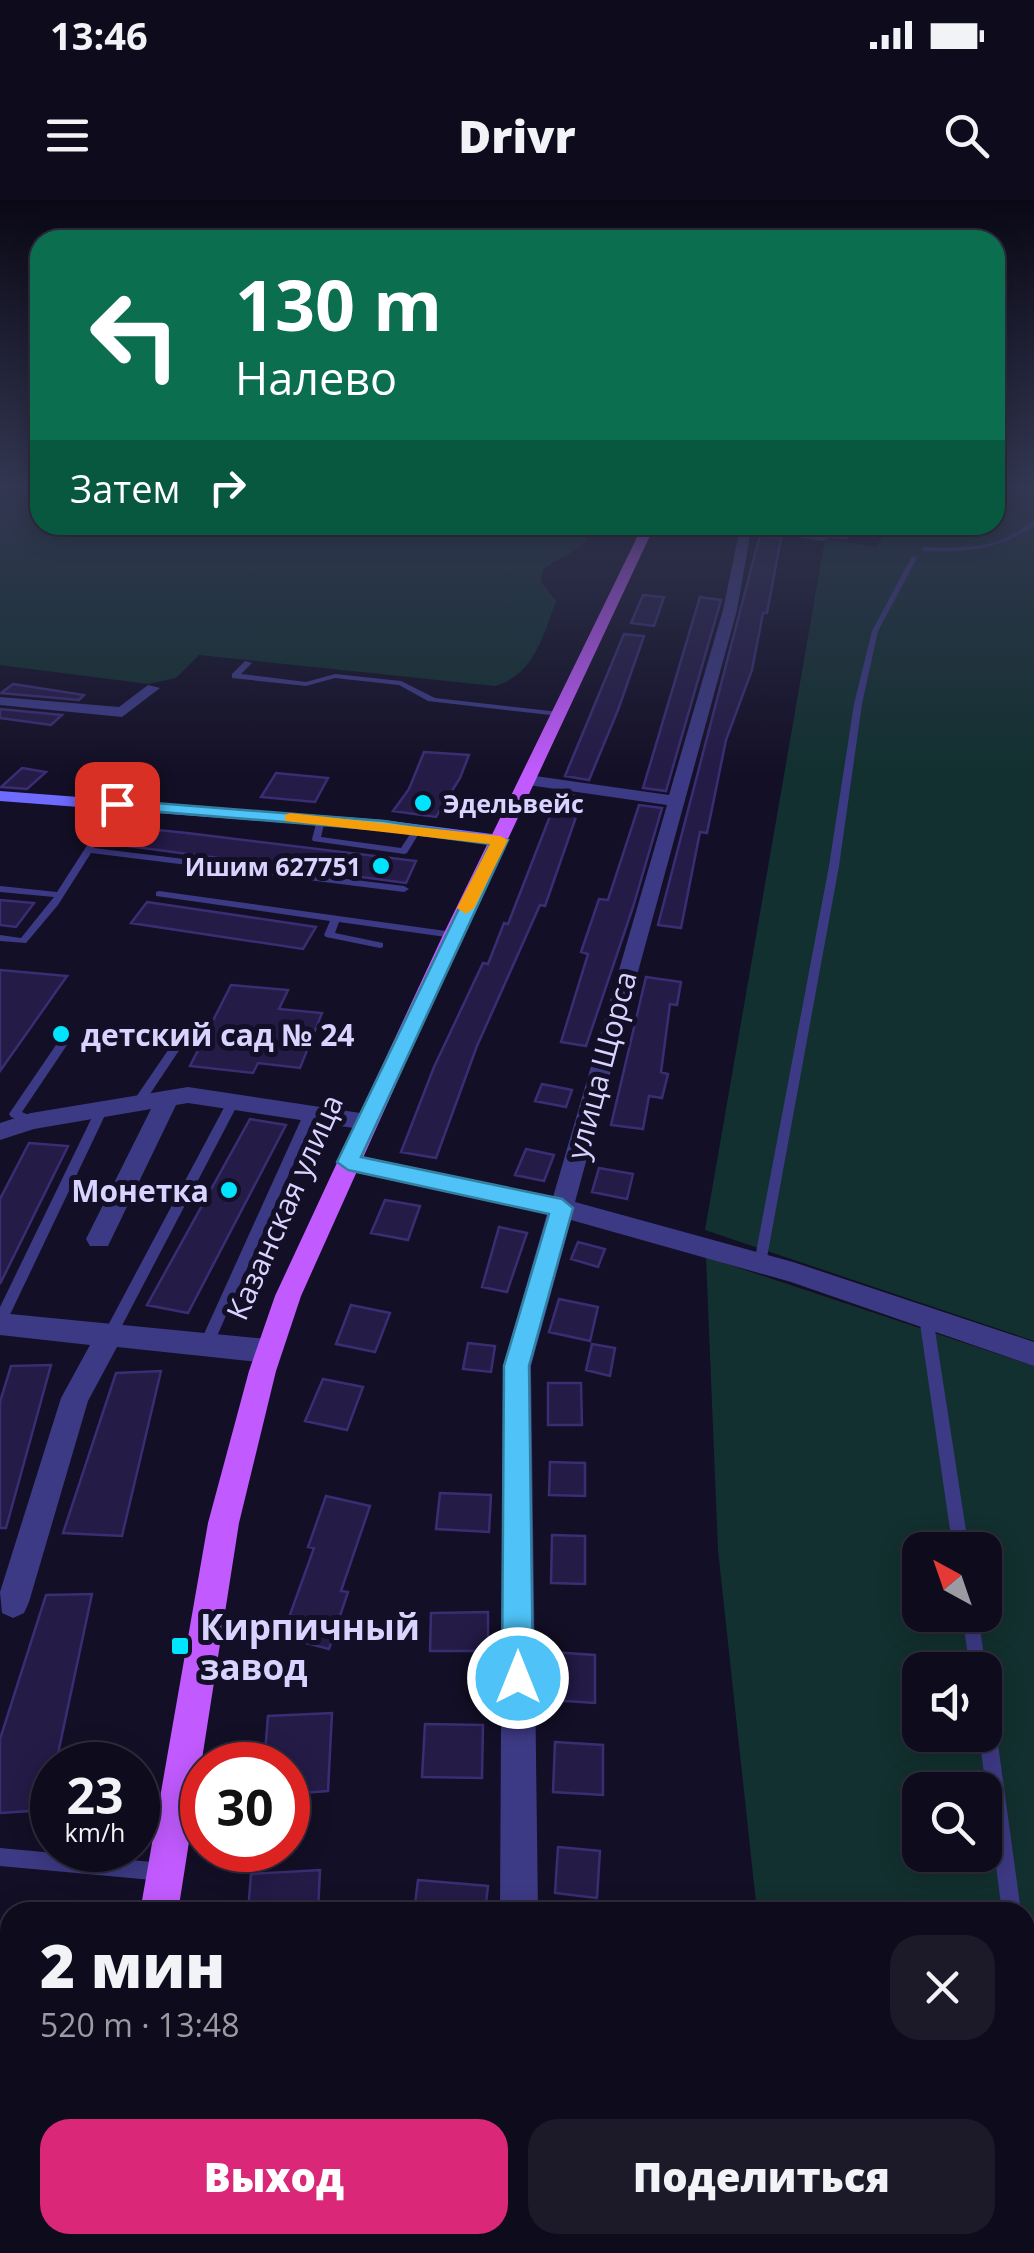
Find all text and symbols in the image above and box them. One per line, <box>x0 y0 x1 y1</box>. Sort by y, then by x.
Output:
text: 13:46 <box>50 9 148 61</box>
text: Drivr <box>458 105 576 166</box>
icon: menu <box>40 108 95 163</box>
icon: search <box>939 108 994 163</box>
text: 130 m <box>235 256 442 352</box>
icon: left <box>70 270 200 400</box>
text: Налево <box>235 347 397 408</box>
icon: right <box>200 460 255 515</box>
text: Затем <box>70 462 180 514</box>
pin <box>75 762 160 847</box>
icon: arrive <box>90 777 145 832</box>
place label: Эдельвейс <box>443 786 584 820</box>
marker: Эдельвейс <box>412 792 434 814</box>
place label: Ишим 627751 <box>185 849 361 883</box>
marker: Ишим 627751 <box>370 855 392 877</box>
street label: улица Щорса <box>556 966 646 1164</box>
place label: детский сад № 24 <box>81 1014 354 1055</box>
marker: детский сад № 24 <box>50 1023 72 1045</box>
street label: Казанская улица <box>216 1088 352 1326</box>
place label: Монетка <box>71 1170 209 1211</box>
marker: Монетка <box>218 1179 240 1201</box>
north arrow <box>902 1532 1002 1632</box>
map controls <box>902 1532 1002 1872</box>
place label: Кирпичный завод <box>200 1603 420 1690</box>
position arrow <box>466 1626 570 1730</box>
marker: Кирпичный завод <box>169 1635 191 1657</box>
button: sound <box>902 1652 1002 1752</box>
speed limit sign: 30 <box>180 1742 310 1872</box>
text: 23 <box>66 1761 124 1829</box>
button: search <box>902 1772 1002 1872</box>
text: km/h <box>65 1815 125 1849</box>
text: 2 мин <box>40 1924 225 2006</box>
button: close <box>890 1935 995 2040</box>
text: 520 m · 13:48 <box>40 2003 239 2046</box>
button: Выход <box>40 2119 508 2234</box>
button: Поделиться <box>528 2119 995 2234</box>

